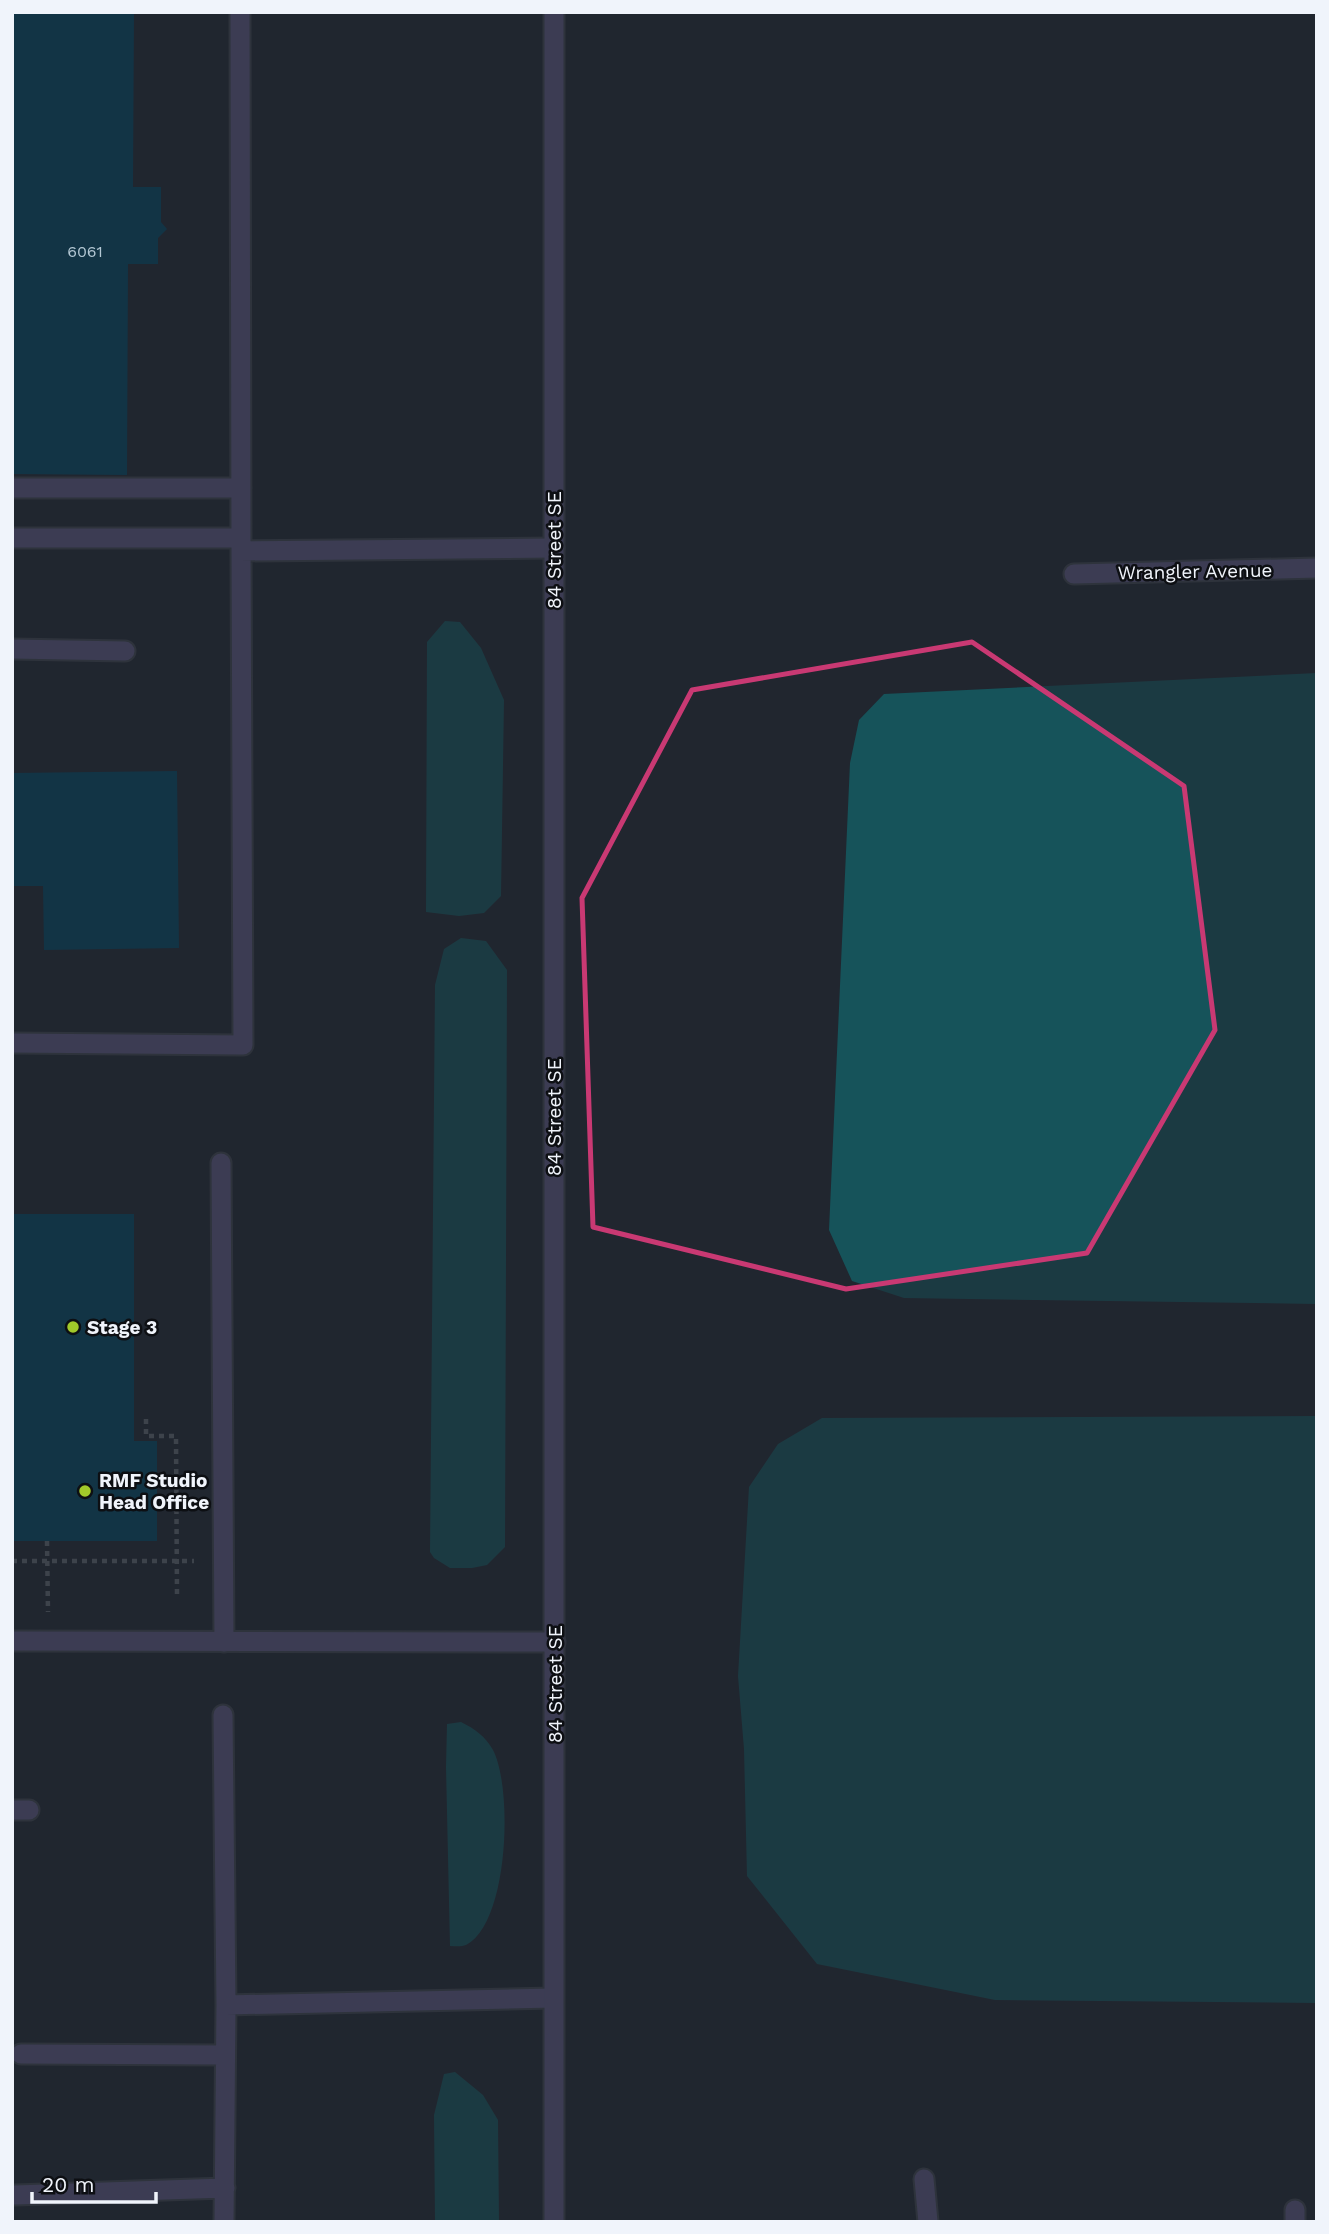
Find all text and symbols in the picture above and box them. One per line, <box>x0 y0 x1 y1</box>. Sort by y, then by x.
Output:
house number: 6061 <box>67 242 103 261</box>
street label: 84 Street SE <box>543 491 566 609</box>
street label: Wrangler Avenue <box>1117 559 1273 584</box>
street label: 84 Street SE <box>543 1058 566 1176</box>
place label: Stage 3 <box>87 1316 157 1339</box>
marker: Stage 3 <box>65 1319 81 1335</box>
place label: RMF Studio Head Office <box>99 1469 209 1514</box>
marker: RMF Studio Head Office <box>77 1483 93 1499</box>
street label: 84 Street SE <box>544 1625 567 1743</box>
scale bar <box>32 2160 156 2204</box>
text: 20 m <box>42 2172 94 2197</box>

